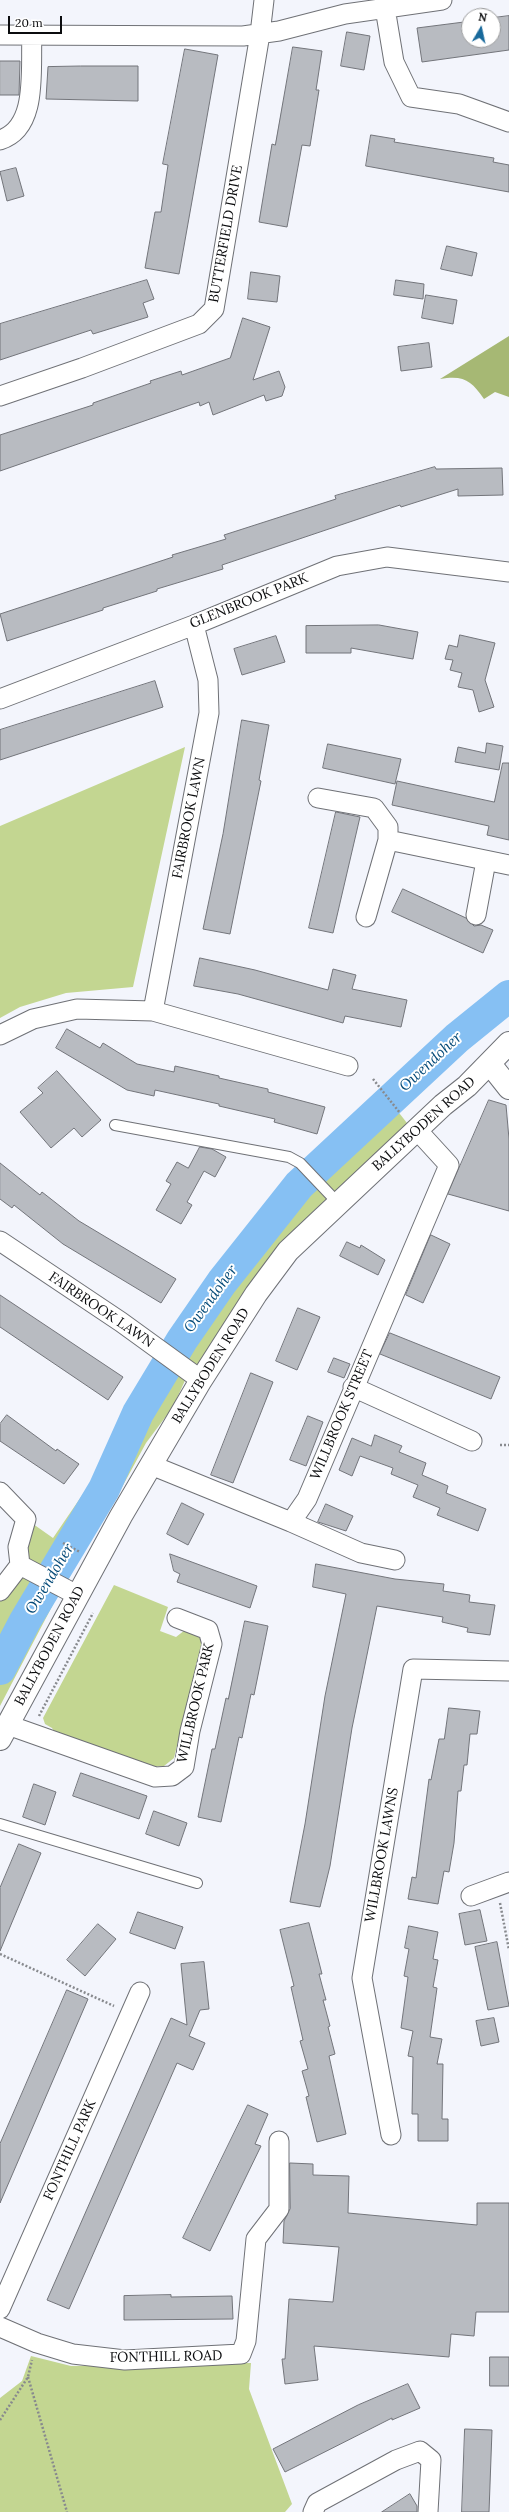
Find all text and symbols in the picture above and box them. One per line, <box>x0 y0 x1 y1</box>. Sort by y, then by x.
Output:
scale bar <box>10 8 64 34</box>
north arrow <box>461 8 501 48</box>
text: N <box>477 10 488 25</box>
text: 20 m <box>15 15 43 30</box>
street label: BUTTERFIELD DRIVE <box>206 164 246 304</box>
street label: GLENBROOK PARK <box>187 570 311 632</box>
street label: FAIRBROOK LAWN <box>169 756 209 880</box>
water label: Owendoher <box>396 1029 466 1095</box>
street label: BALLYBODEN ROAD <box>369 1073 479 1175</box>
water label: Owendoher <box>181 1262 241 1336</box>
street label: FAIRBROOK LAWN <box>45 1269 157 1351</box>
street label: BALLYBODEN ROAD <box>169 1305 253 1427</box>
street label: WILLBROOK STREET <box>307 1347 377 1483</box>
water label: Owendoher <box>22 1541 78 1617</box>
street label: BALLYBODEN ROAD <box>11 1583 89 1709</box>
street label: WILLBROOK PARK <box>174 1641 218 1765</box>
street label: WILLBROOK LAWNS <box>362 1786 402 1924</box>
street label: FONTHILL PARK <box>40 2097 100 2203</box>
street label: FONTHILL ROAD <box>110 2348 222 2366</box>

